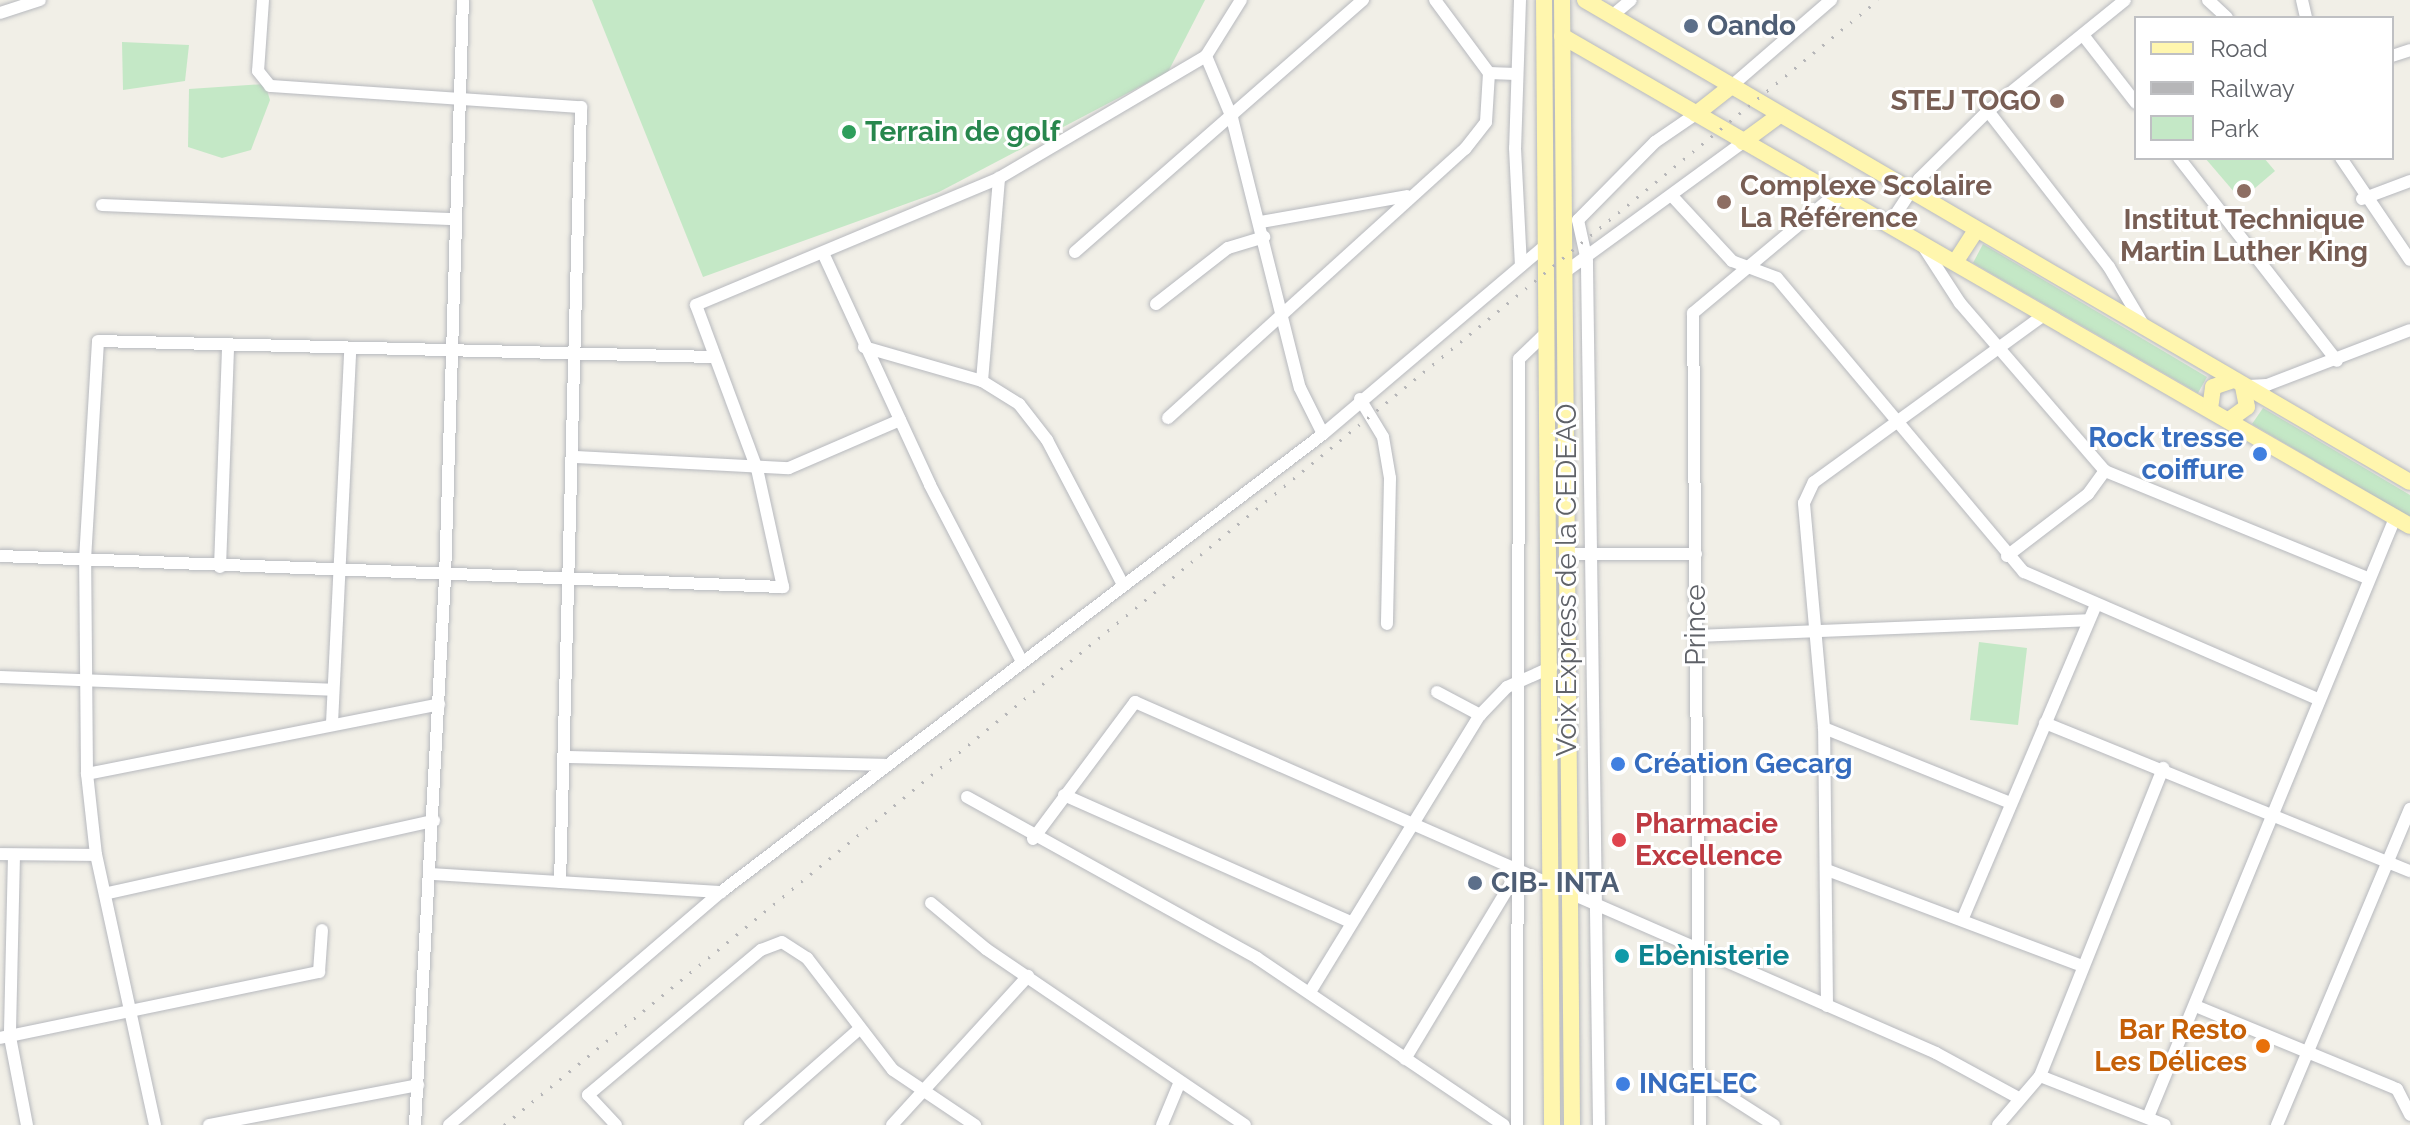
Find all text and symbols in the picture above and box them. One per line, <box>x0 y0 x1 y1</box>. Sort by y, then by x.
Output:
place label: Oando <box>1707 9 1796 43</box>
legend <box>2134 16 2394 160</box>
marker: Oando <box>1682 17 1700 35</box>
text: Road <box>2210 34 2268 63</box>
text: Railway <box>2210 74 2295 103</box>
place label: STEJ TOGO <box>1890 84 2041 118</box>
marker: STEJ TOGO <box>2048 92 2066 110</box>
text: Park <box>2210 114 2259 143</box>
place label: Terrain de golf <box>865 115 1060 149</box>
marker: Terrain de golf <box>840 123 858 141</box>
place label: Complexe Scolaire La Référence <box>1740 169 1992 235</box>
marker: Institut Technique Martin Luther King <box>2235 182 2253 200</box>
marker: Complexe Scolaire La Référence <box>1715 193 1733 211</box>
place label: Institut Technique Martin Luther King <box>2120 203 2368 269</box>
street label: Voix Express de la CEDEAO <box>1550 403 1584 757</box>
place label: Rock tresse coiffure <box>2088 421 2244 487</box>
marker: Rock tresse coiffure <box>2251 445 2269 463</box>
street label: Prince <box>1679 584 1713 666</box>
place label: Création Gecarg <box>1634 747 1852 781</box>
marker: Création Gecarg <box>1609 755 1627 773</box>
place label: Pharmacie Excellence <box>1635 807 1782 873</box>
marker: Pharmacie Excellence <box>1610 831 1628 849</box>
place label: CIB- INTA <box>1491 866 1619 900</box>
marker: CIB- INTA <box>1466 874 1484 892</box>
place label: Ebènisterie <box>1638 939 1789 973</box>
marker: Ebènisterie <box>1613 947 1631 965</box>
place label: Bar Resto Les Délices <box>2094 1013 2247 1079</box>
marker: Bar Resto Les Délices <box>2254 1037 2272 1055</box>
place label: INGELEC <box>1639 1067 1758 1101</box>
marker: INGELEC <box>1614 1075 1632 1093</box>

